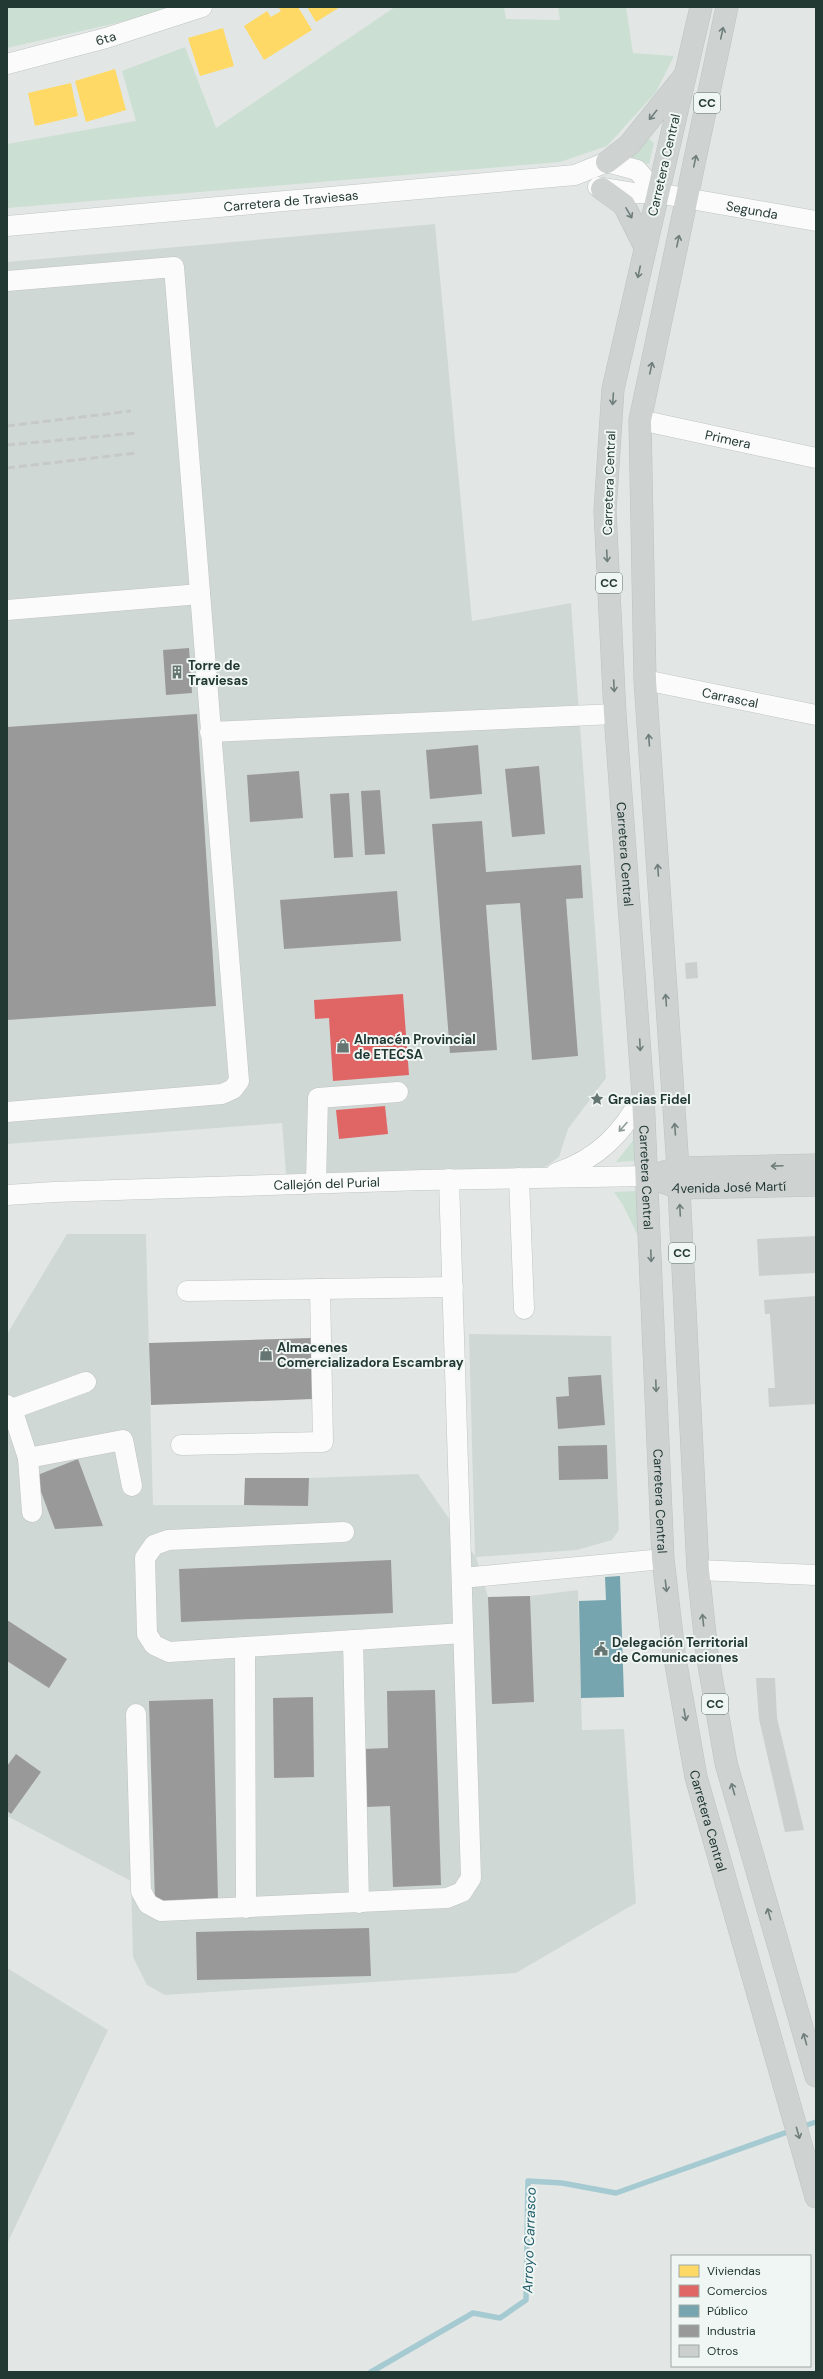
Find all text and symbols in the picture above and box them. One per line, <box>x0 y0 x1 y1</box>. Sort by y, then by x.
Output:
street label: 6ta <box>94 27 118 49</box>
one-way arrow <box>718 27 726 40</box>
road number: CC <box>694 93 720 113</box>
one-way arrow <box>649 110 658 121</box>
street label: Carretera Central <box>644 112 684 218</box>
one-way arrow <box>692 154 700 167</box>
street label: Carretera de Traviesas <box>223 186 359 215</box>
street label: Segunda <box>725 197 779 223</box>
one-way arrow <box>626 207 634 219</box>
one-way arrow <box>675 235 683 248</box>
one-way arrow <box>635 265 643 278</box>
one-way arrow <box>648 362 656 375</box>
one-way arrow <box>609 392 616 405</box>
street label: Primera <box>704 426 752 452</box>
street label: Carretera Central <box>599 430 619 536</box>
one-way arrow <box>604 549 611 562</box>
road number: CC <box>596 573 622 593</box>
place label: Torre de Traviesas <box>188 657 248 689</box>
building icon: Torre de Traviesas <box>169 664 185 680</box>
one-way arrow <box>610 679 617 692</box>
street label: Carrascal <box>701 683 760 711</box>
one-way arrow <box>646 734 653 747</box>
street label: Carretera Central <box>613 801 638 907</box>
one-way arrow <box>654 864 661 877</box>
one-way arrow <box>663 994 670 1007</box>
place label: Almacén Provincial de ETECSA <box>354 1031 476 1063</box>
shop icon: Almacén Provincial de ETECSA <box>335 1038 351 1054</box>
one-way arrow <box>637 1038 644 1051</box>
place icon: Gracias Fidel <box>589 1091 605 1107</box>
place label: Gracias Fidel <box>608 1091 691 1108</box>
one-way arrow <box>618 1122 627 1133</box>
one-way arrow <box>671 1123 678 1136</box>
street label: Carretera Central <box>636 1125 657 1230</box>
one-way arrow <box>771 1163 784 1170</box>
street label: Callejón del Purial <box>273 1173 380 1193</box>
street label: Avenida José Martí <box>670 1177 786 1197</box>
one-way arrow <box>676 1204 683 1217</box>
road number: CC <box>669 1243 695 1263</box>
one-way arrow <box>647 1249 654 1262</box>
place label: Almacenes Comercializadora Escambray <box>277 1339 464 1371</box>
shop icon: Almacenes Comercializadora Escambray <box>258 1346 274 1362</box>
one-way arrow <box>652 1379 660 1392</box>
street label: Carretera Central <box>650 1448 671 1554</box>
one-way arrow <box>663 1579 670 1592</box>
one-way arrow <box>699 1614 707 1627</box>
place label: Delegación Territorial de Comunicaciones <box>612 1634 748 1666</box>
public building icon: Delegación Territorial de Comunicaciones <box>593 1641 609 1657</box>
road number: CC <box>702 1694 728 1714</box>
one-way arrow <box>681 1708 689 1721</box>
street label: Carretera Central <box>686 1769 731 1873</box>
one-way arrow <box>729 1783 736 1796</box>
one-way arrow <box>765 1907 772 1920</box>
one-way arrow <box>801 2032 808 2045</box>
one-way arrow <box>795 2126 803 2139</box>
water label: Arroyo Carrasco <box>518 2187 540 2294</box>
legend <box>671 2255 811 2367</box>
text: Viviendas <box>707 2263 761 2279</box>
text: Comercios <box>707 2283 767 2299</box>
text: Público <box>707 2303 748 2319</box>
text: Industria <box>707 2323 755 2339</box>
text: Otros <box>707 2343 738 2359</box>

